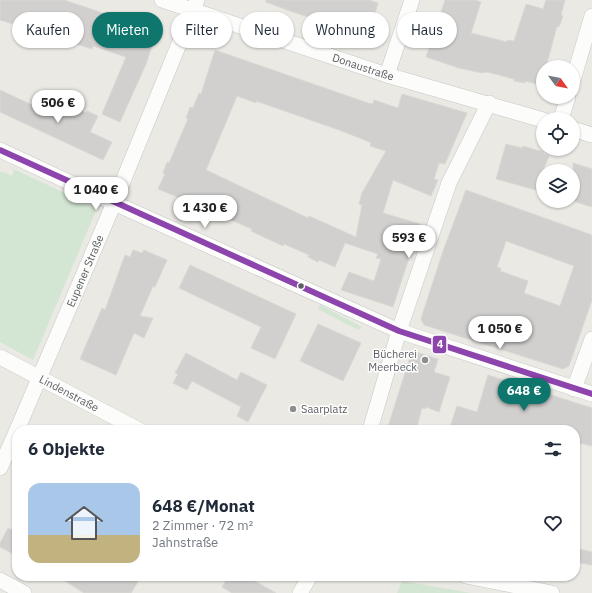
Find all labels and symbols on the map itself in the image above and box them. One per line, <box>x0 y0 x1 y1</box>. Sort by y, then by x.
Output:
street label: Donaustraße <box>331 50 396 84</box>
north arrow <box>536 60 580 104</box>
pin: 506 € <box>30 90 86 124</box>
pin: 1 040 € <box>59 177 133 211</box>
pin: 1 430 € <box>168 195 242 229</box>
pin: 593 € <box>381 225 437 259</box>
street label: Eupener Straße <box>63 233 107 309</box>
unlabelled marker <box>296 281 306 291</box>
pin: 1 050 € <box>463 316 537 350</box>
line badge: 4 <box>432 335 447 354</box>
text: 4 <box>437 337 444 351</box>
place label: Bücherei Meerbeck <box>368 347 417 374</box>
marker: Bücherei Meerbeck <box>420 355 430 365</box>
street label: Lindenstraße <box>37 372 101 415</box>
pin: 648 € <box>496 378 552 412</box>
place label: Saarplatz <box>301 402 347 416</box>
marker: Saarplatz <box>288 404 298 414</box>

